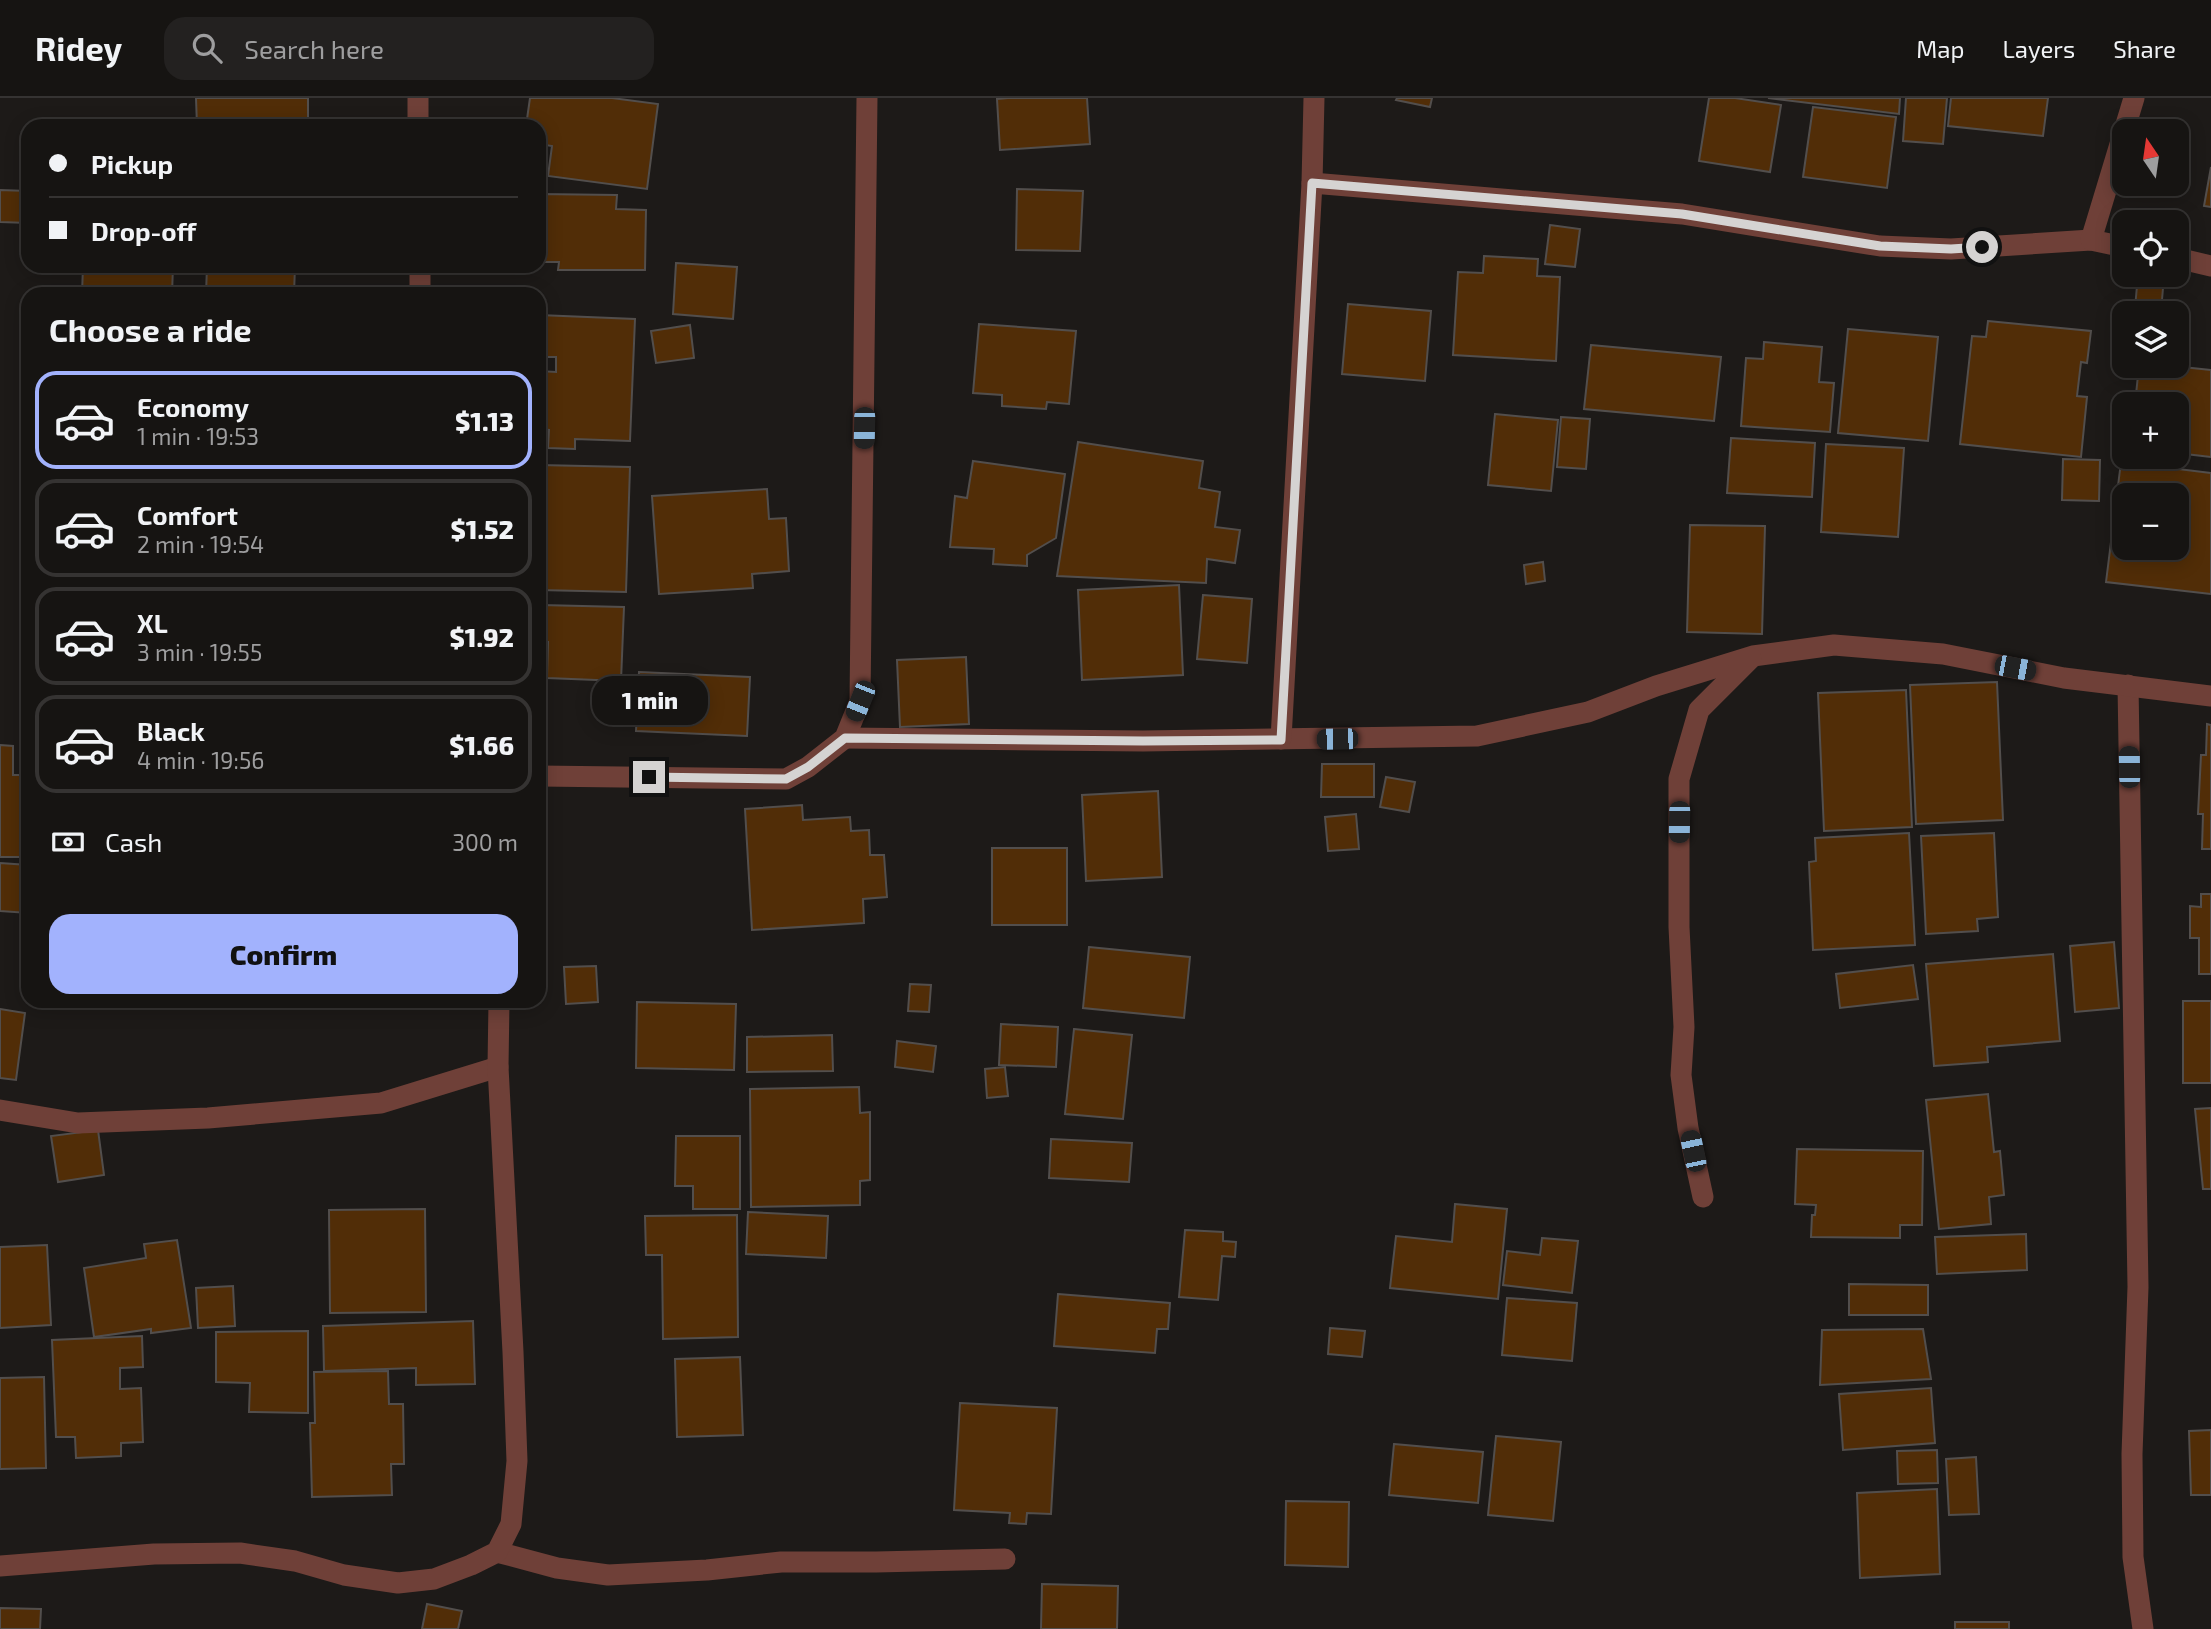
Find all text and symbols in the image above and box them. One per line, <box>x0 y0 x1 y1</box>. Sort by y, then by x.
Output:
search box <box>164 17 654 80</box>
text: Ridey <box>35 28 122 68</box>
icon: search <box>188 29 226 67</box>
text: Search here <box>244 33 384 64</box>
text: Map <box>1916 34 1964 63</box>
text: Layers <box>2002 34 2075 63</box>
text: Share <box>2113 34 2176 63</box>
north arrow <box>2112 119 2189 196</box>
map controls <box>2112 119 2189 560</box>
text: Pickup <box>91 148 173 179</box>
button: locate <box>2112 210 2189 287</box>
text: Drop-off <box>91 215 196 246</box>
route start <box>1966 231 1998 263</box>
button: layers <box>2112 301 2189 378</box>
text: Choose a ride <box>49 310 252 348</box>
icon: car <box>53 389 116 452</box>
text: Economy <box>137 391 249 422</box>
button: + <box>2112 392 2189 469</box>
text: $1.13 <box>455 405 514 436</box>
car <box>854 407 875 449</box>
text: 1 min · 19:53 <box>137 422 259 450</box>
button: − <box>2112 483 2189 560</box>
icon: car <box>53 497 116 560</box>
text: Comfort <box>137 499 238 530</box>
text: $1.52 <box>450 513 514 544</box>
text: 2 min · 19:54 <box>137 530 264 558</box>
icon: car <box>53 605 116 668</box>
text: XL <box>137 607 168 638</box>
text: $1.92 <box>449 621 514 652</box>
text: 3 min · 19:55 <box>137 638 262 666</box>
car <box>1993 654 2038 682</box>
callout: 1 min <box>591 676 707 724</box>
car <box>843 678 878 724</box>
text: 1 min <box>622 686 678 714</box>
icon: car <box>53 713 116 776</box>
text: Black <box>137 715 205 746</box>
car <box>1316 728 1359 750</box>
text: $1.66 <box>449 729 514 760</box>
text: 4 min · 19:56 <box>137 746 264 774</box>
car <box>2119 746 2140 788</box>
route end <box>633 761 665 793</box>
car <box>1669 801 1690 843</box>
icon: cash <box>49 823 87 861</box>
text: Cash <box>105 826 162 857</box>
text: 300 m <box>452 828 518 856</box>
button: Confirm <box>49 914 518 994</box>
car <box>1679 1128 1708 1174</box>

